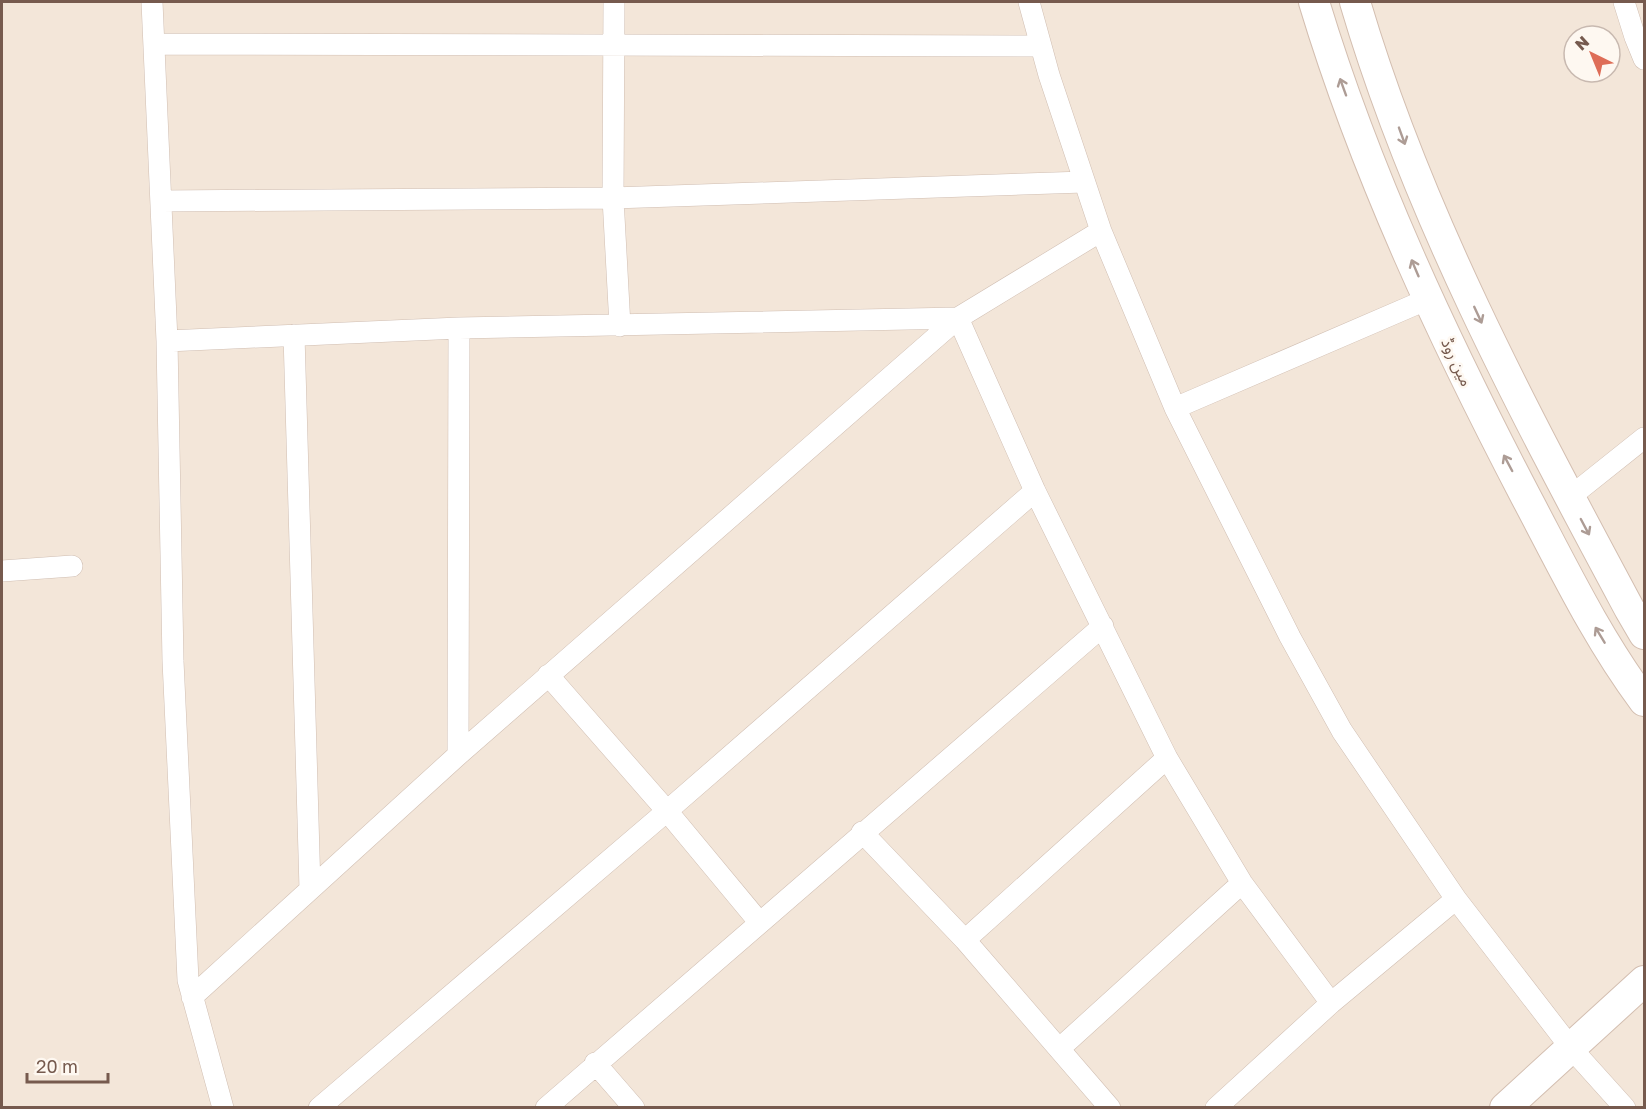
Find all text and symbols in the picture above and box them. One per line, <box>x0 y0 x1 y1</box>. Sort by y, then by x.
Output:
north arrow <box>1562 24 1622 84</box>
text: N <box>1570 32 1593 54</box>
one-way arrow <box>1336 78 1347 97</box>
one-way arrow <box>1397 126 1408 145</box>
one-way arrow <box>1409 260 1420 278</box>
one-way arrow <box>1473 306 1485 324</box>
street label: مین روڈ <box>1437 335 1477 389</box>
one-way arrow <box>1502 455 1514 472</box>
one-way arrow <box>1580 517 1591 535</box>
one-way arrow <box>1594 627 1606 644</box>
scale bar <box>27 1046 108 1084</box>
text: 20 m <box>36 1055 78 1077</box>

